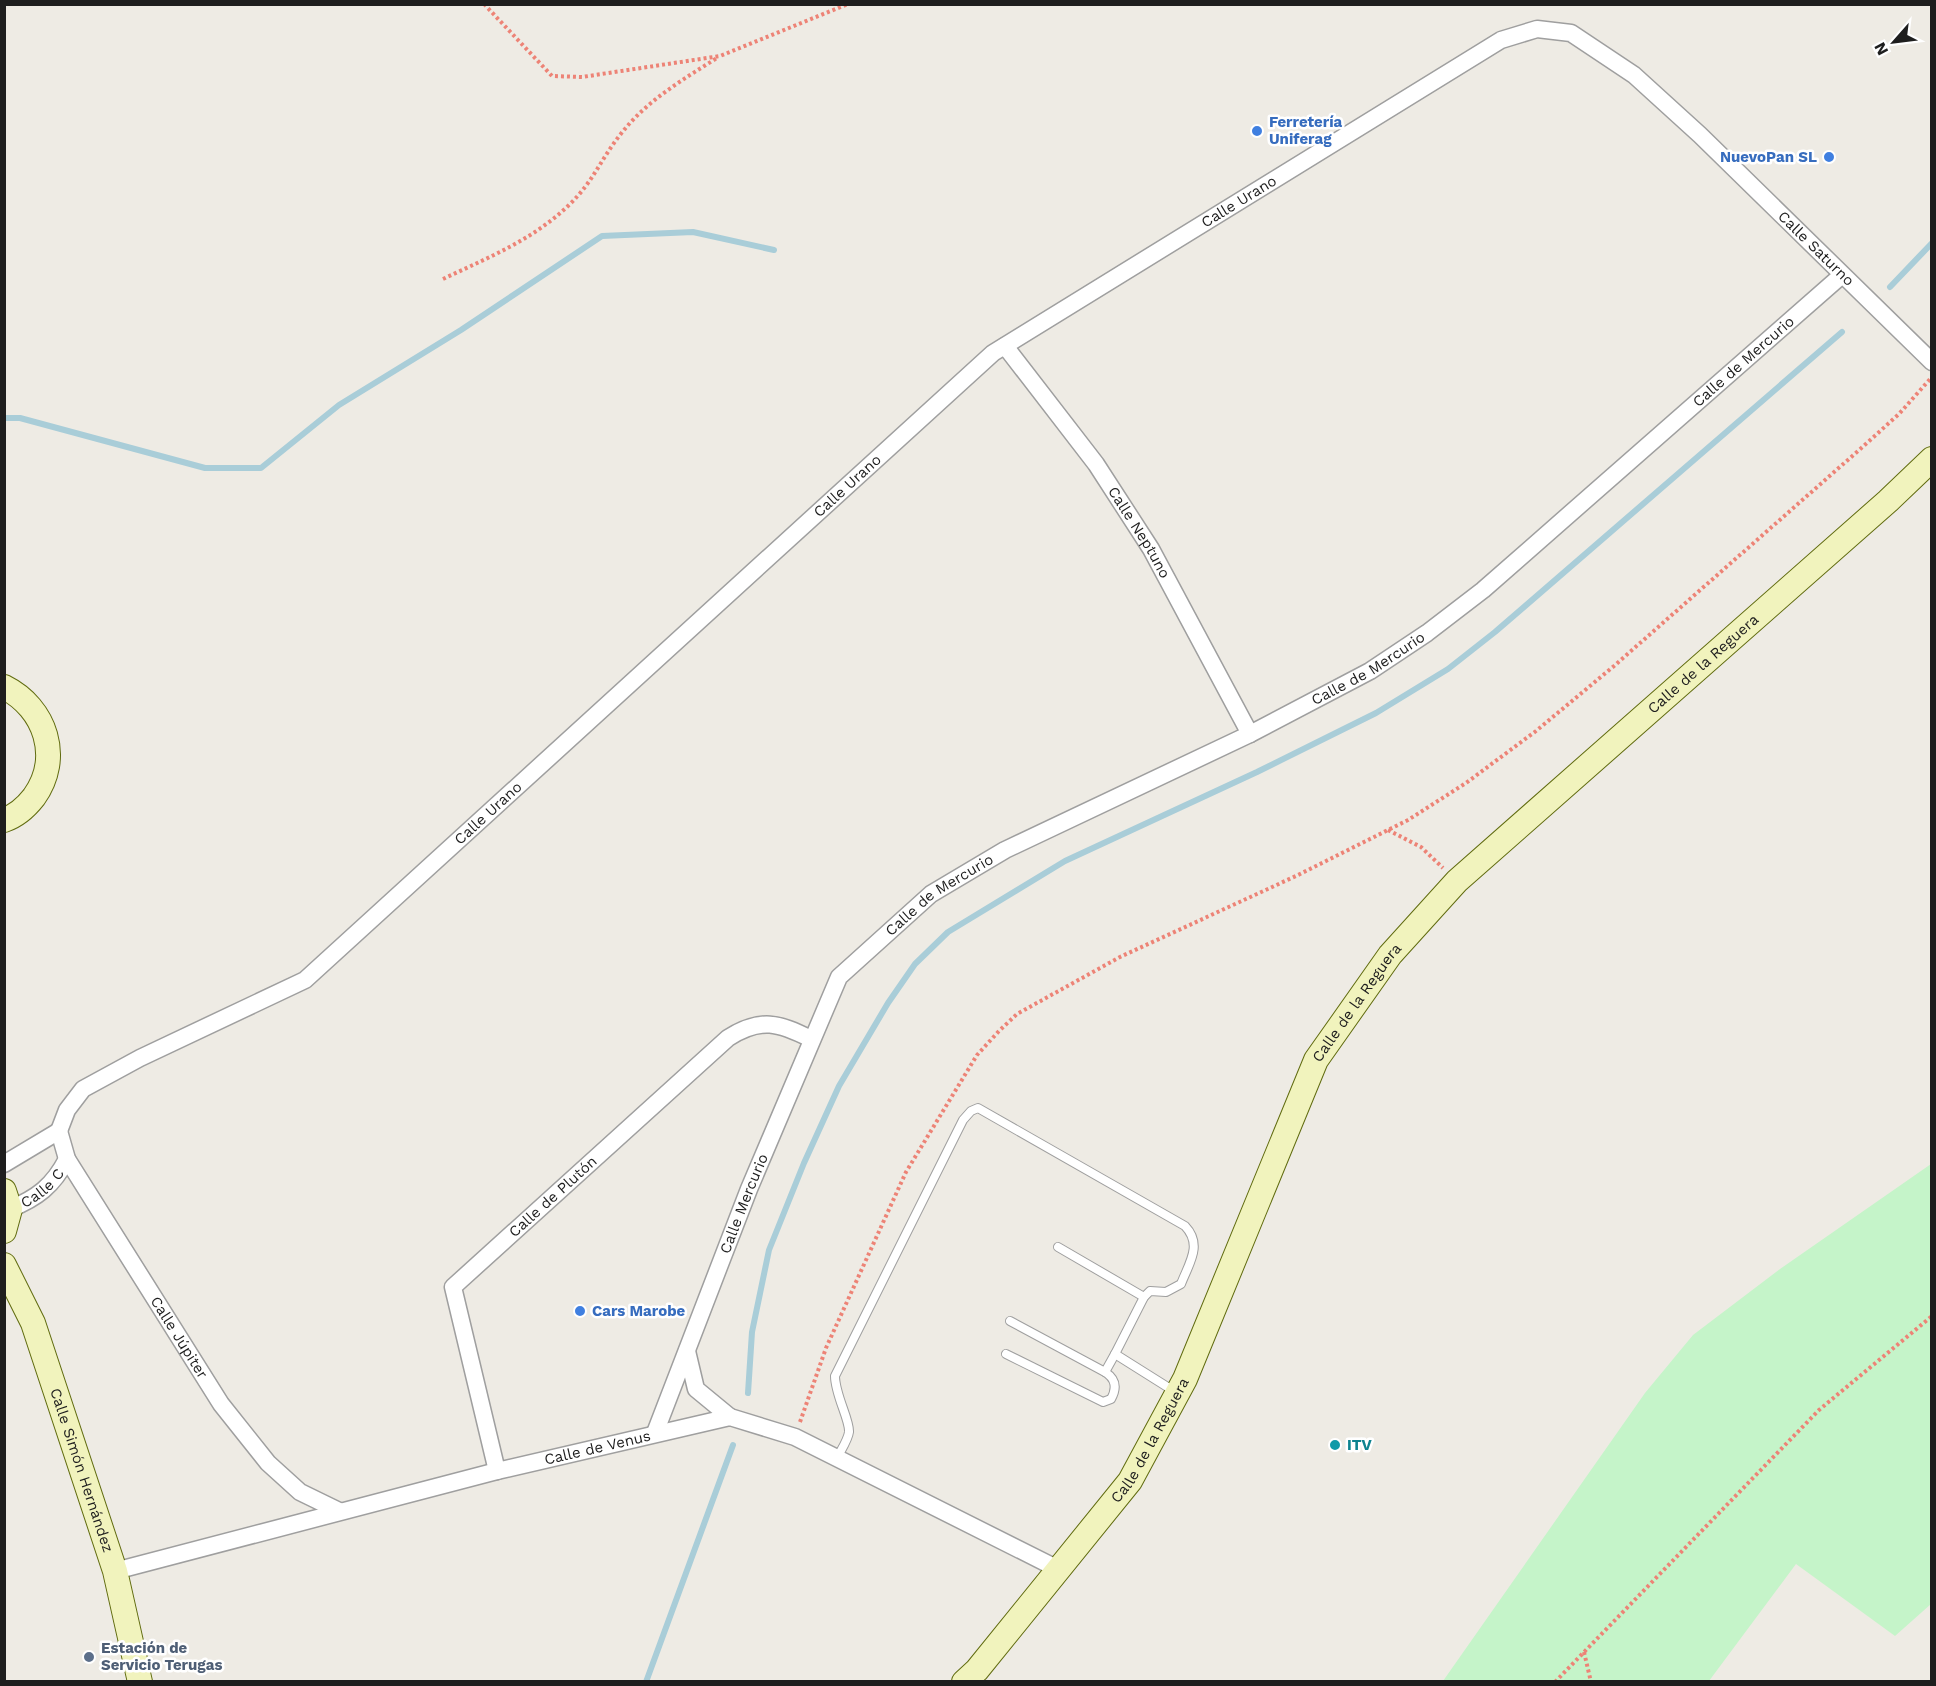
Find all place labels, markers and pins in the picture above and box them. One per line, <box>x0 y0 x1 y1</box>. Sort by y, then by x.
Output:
place label: Ferretería Uniferag <box>1269 113 1343 148</box>
marker: Ferretería Uniferag <box>1250 124 1264 138</box>
place label: NuevoPan SL <box>1720 148 1817 166</box>
marker: NuevoPan SL <box>1822 150 1836 164</box>
place label: Cars Marobe <box>592 1302 686 1320</box>
marker: Cars Marobe <box>573 1304 587 1318</box>
place label: ITV <box>1347 1436 1373 1454</box>
marker: ITV <box>1328 1438 1342 1452</box>
place label: Estación de Servicio Terugas <box>101 1639 222 1674</box>
marker: Estación de Servicio Terugas <box>82 1650 96 1664</box>

